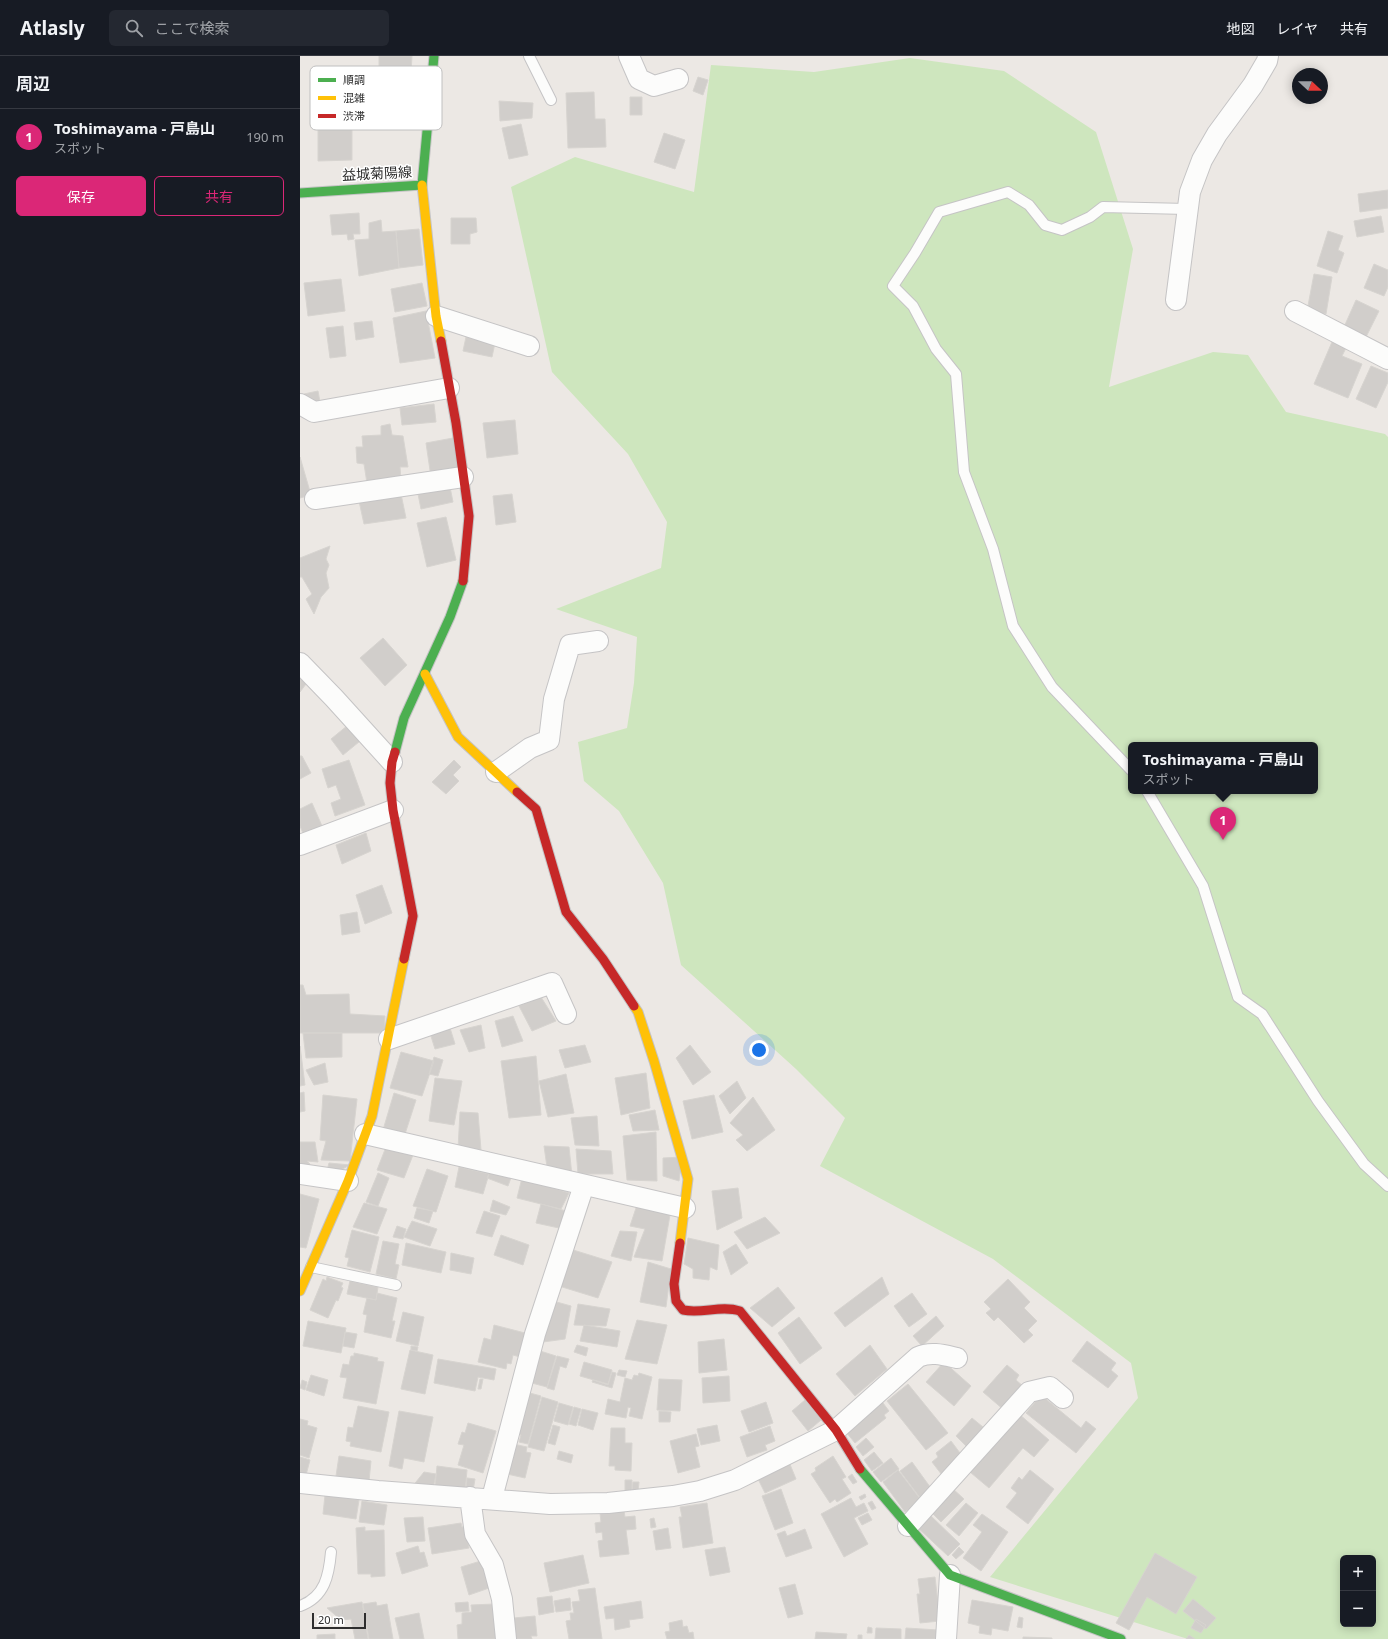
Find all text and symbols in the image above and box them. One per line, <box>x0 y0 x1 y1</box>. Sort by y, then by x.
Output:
search box <box>109 10 389 46</box>
text: Atlasly <box>20 15 85 41</box>
icon: search <box>123 17 145 39</box>
text: ここで検索 <box>155 18 230 38</box>
text: 地図 <box>1226 19 1254 38</box>
text: レイヤ <box>1276 19 1318 38</box>
text: 共有 <box>1340 19 1368 38</box>
legend <box>310 66 442 130</box>
north arrow <box>1292 68 1328 104</box>
text: 周辺 <box>16 72 50 95</box>
text: 順調 <box>343 72 365 87</box>
text: 混雑 <box>343 90 365 105</box>
text: 渋滞 <box>343 108 365 123</box>
text: Toshimayama - 戸島山 <box>54 118 215 138</box>
text: 1 <box>25 128 33 146</box>
text: 190 m <box>246 128 284 146</box>
text: スポット <box>54 139 106 157</box>
street label: 益城菊陽線 <box>342 162 412 184</box>
button: 保存 <box>16 176 146 216</box>
button: 共有 <box>154 176 284 216</box>
popup <box>1128 742 1318 794</box>
text: Toshimayama - 戸島山 <box>1142 749 1304 769</box>
text: スポット <box>1142 770 1194 788</box>
pin: 1 <box>1210 807 1236 840</box>
your location <box>749 1040 769 1060</box>
map controls <box>1340 1555 1376 1627</box>
button: + <box>1340 1555 1376 1591</box>
button: − <box>1340 1591 1376 1627</box>
scale bar <box>312 1611 366 1630</box>
text: 20 m <box>318 1612 344 1627</box>

